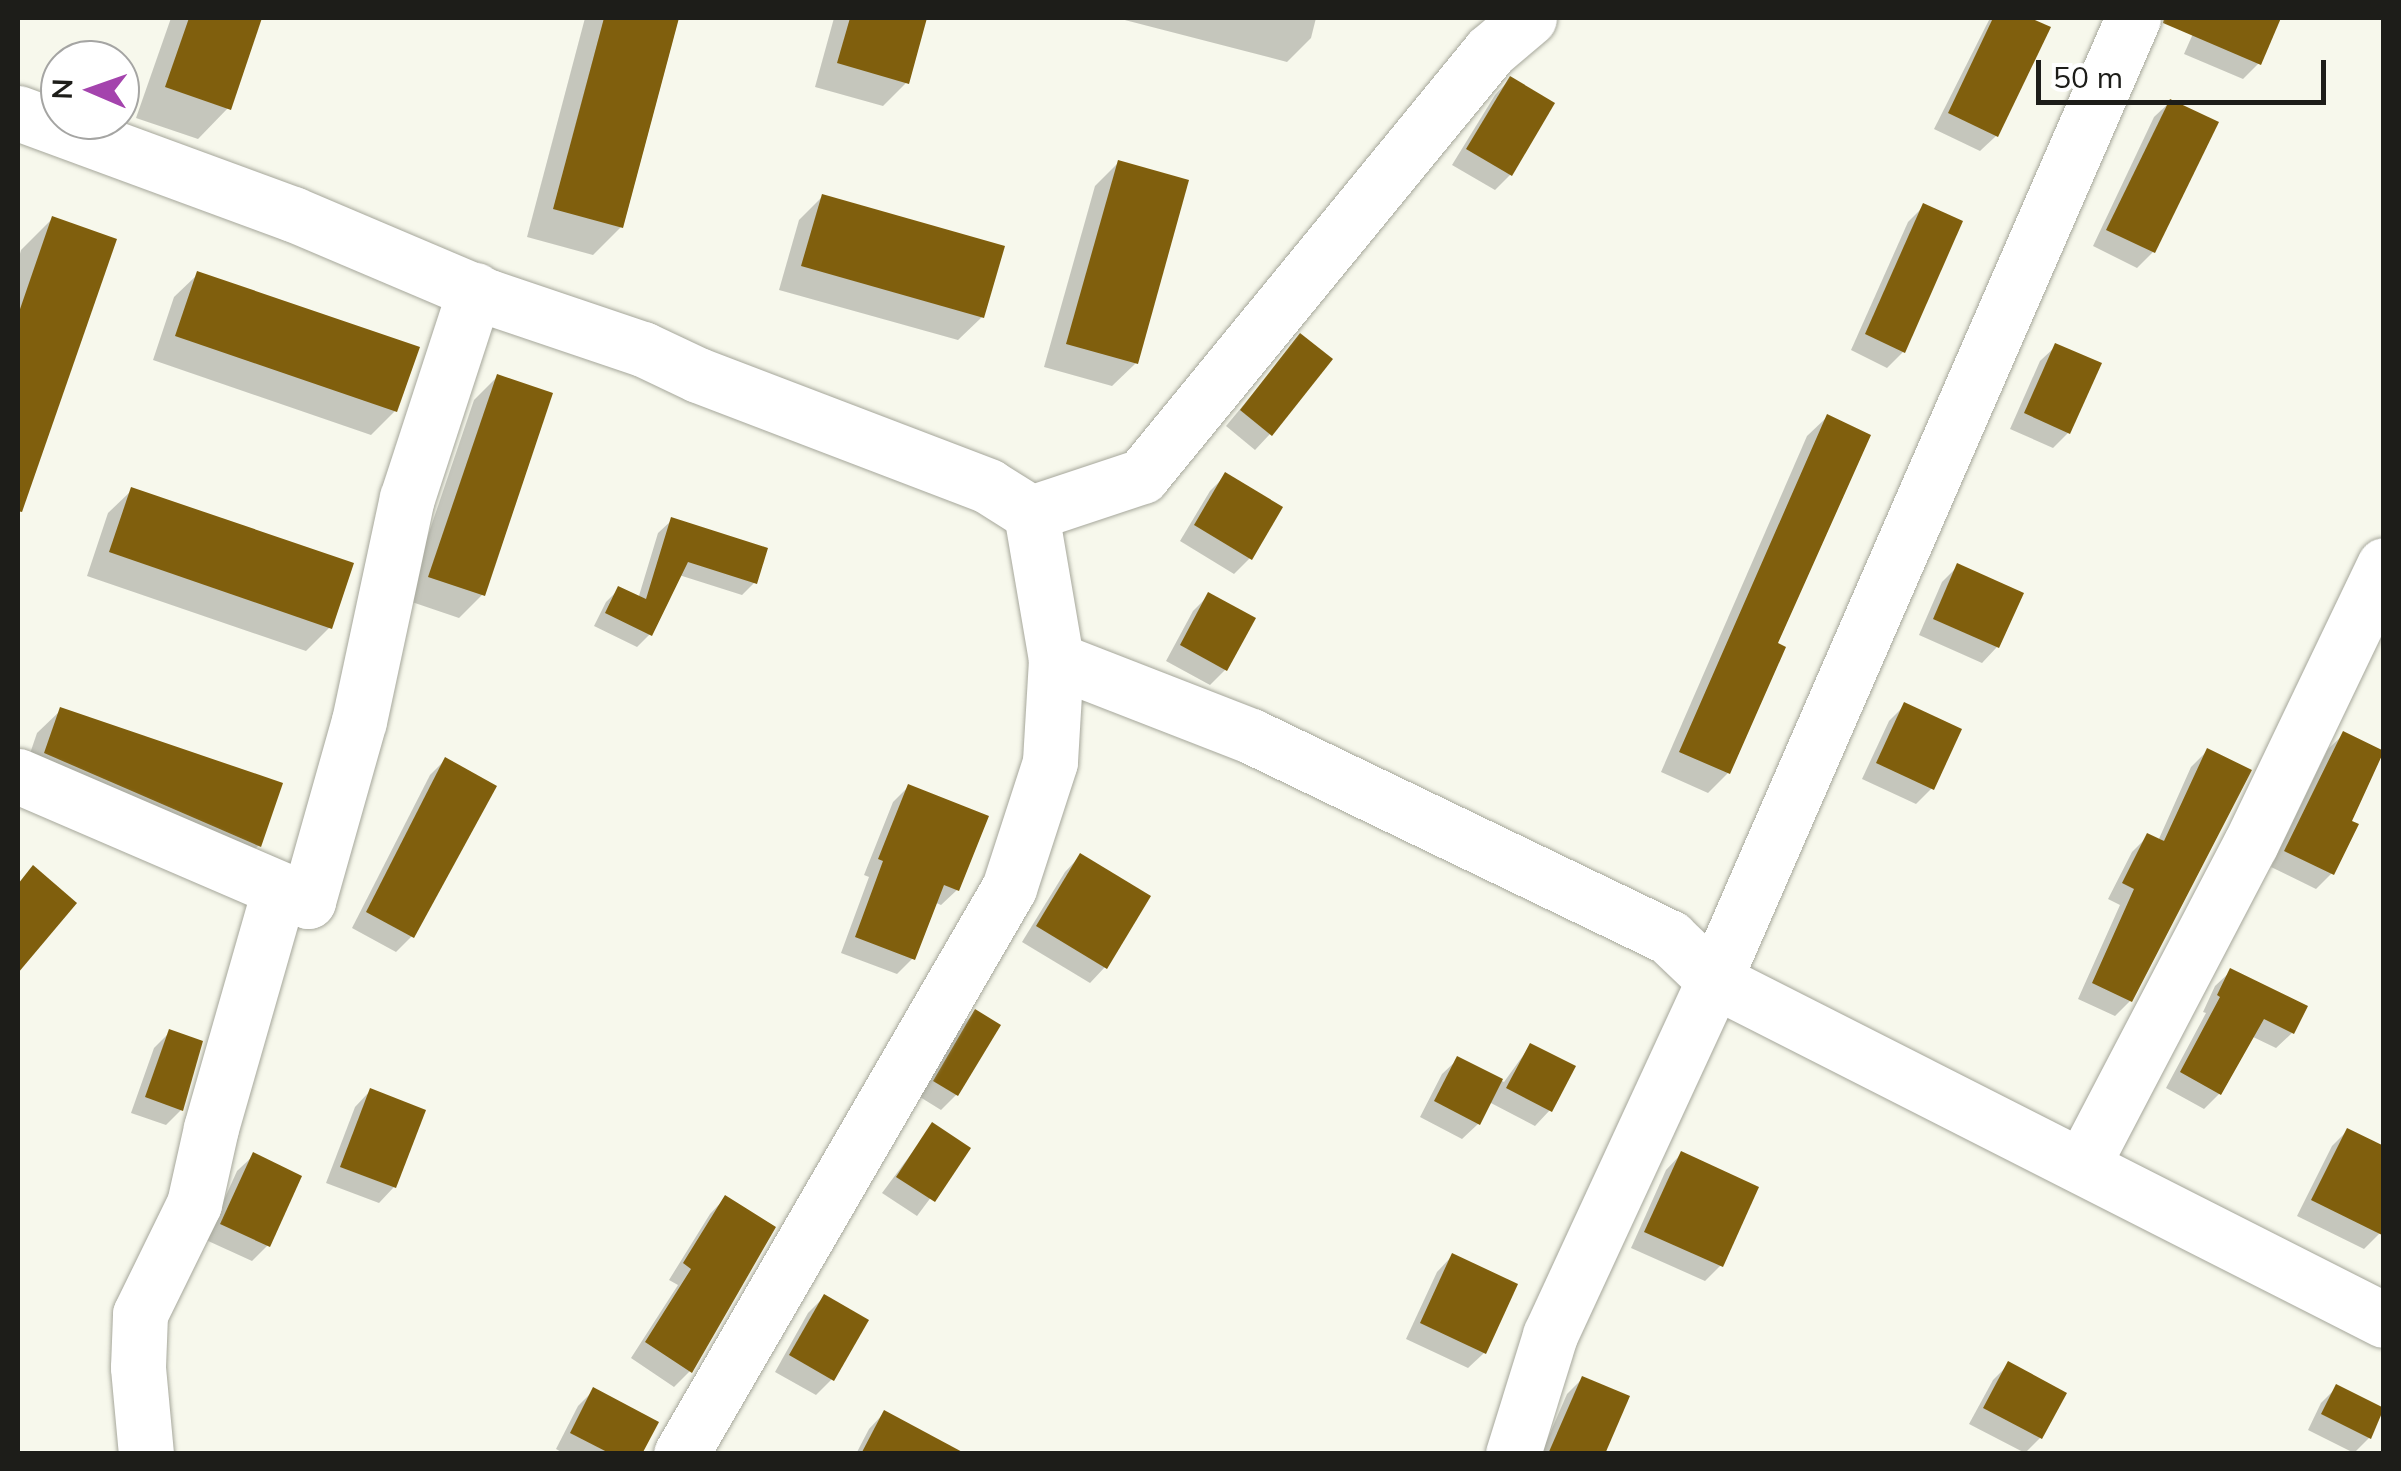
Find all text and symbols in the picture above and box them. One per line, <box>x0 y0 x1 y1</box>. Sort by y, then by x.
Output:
north arrow <box>40 40 140 140</box>
scale bar <box>2041 40 2331 102</box>
text: 50 m <box>2053 58 2123 96</box>
text: N <box>44 78 79 100</box>

